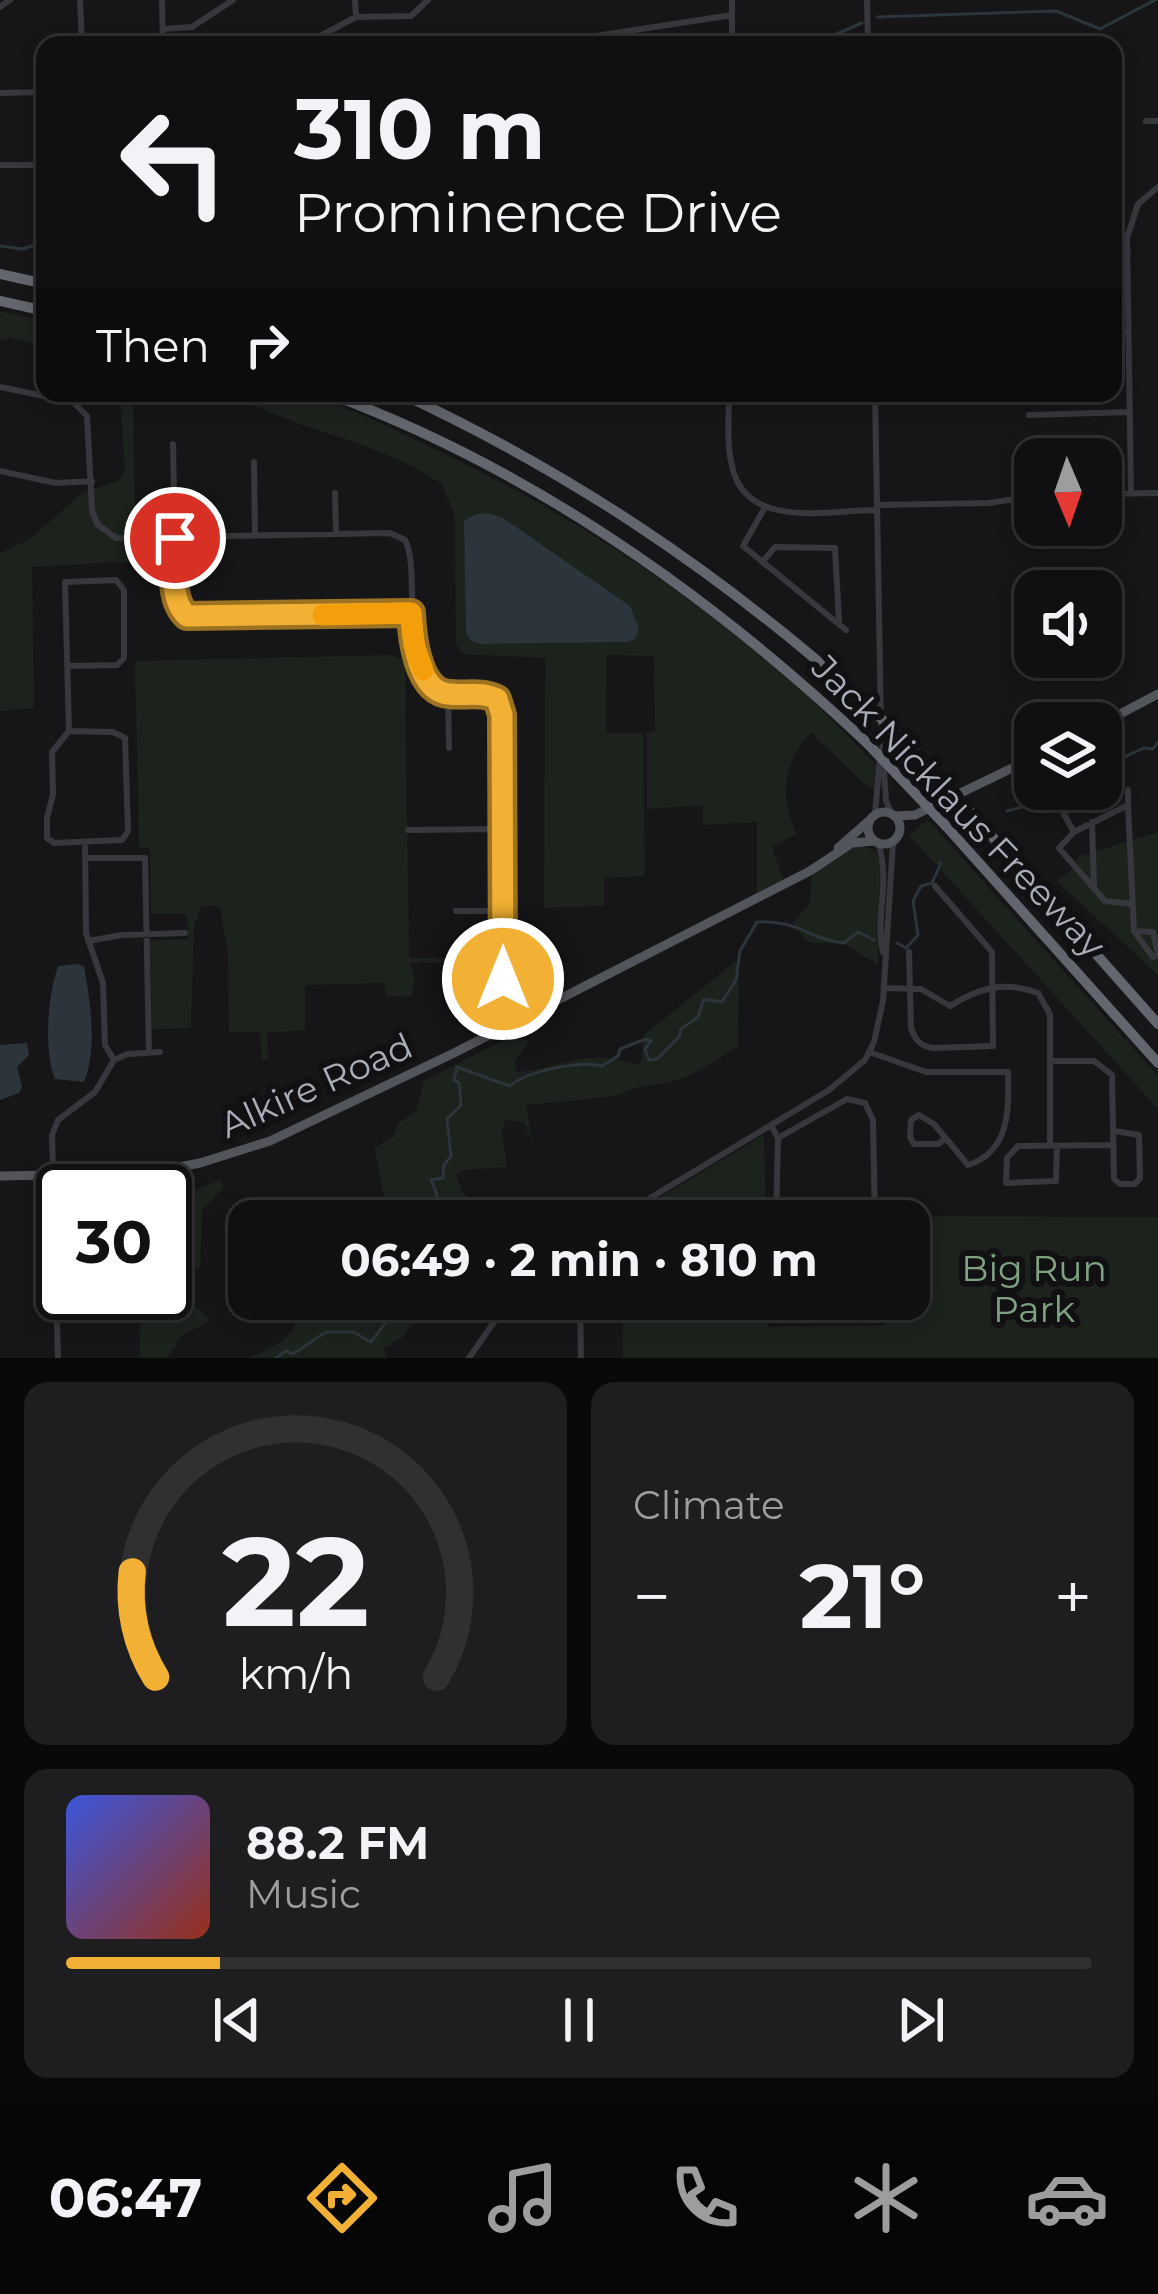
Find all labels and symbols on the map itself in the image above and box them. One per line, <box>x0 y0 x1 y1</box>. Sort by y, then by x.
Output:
north arrow <box>1014 438 1122 546</box>
pin <box>124 487 226 589</box>
street label: Jack Nicklaus Freeway <box>802 645 1115 967</box>
position arrow <box>440 916 566 1042</box>
street label: Alkire Road <box>213 1023 419 1147</box>
speed limit sign: 30 <box>36 1164 192 1320</box>
park label: Big Run Park <box>961 1246 1107 1331</box>

